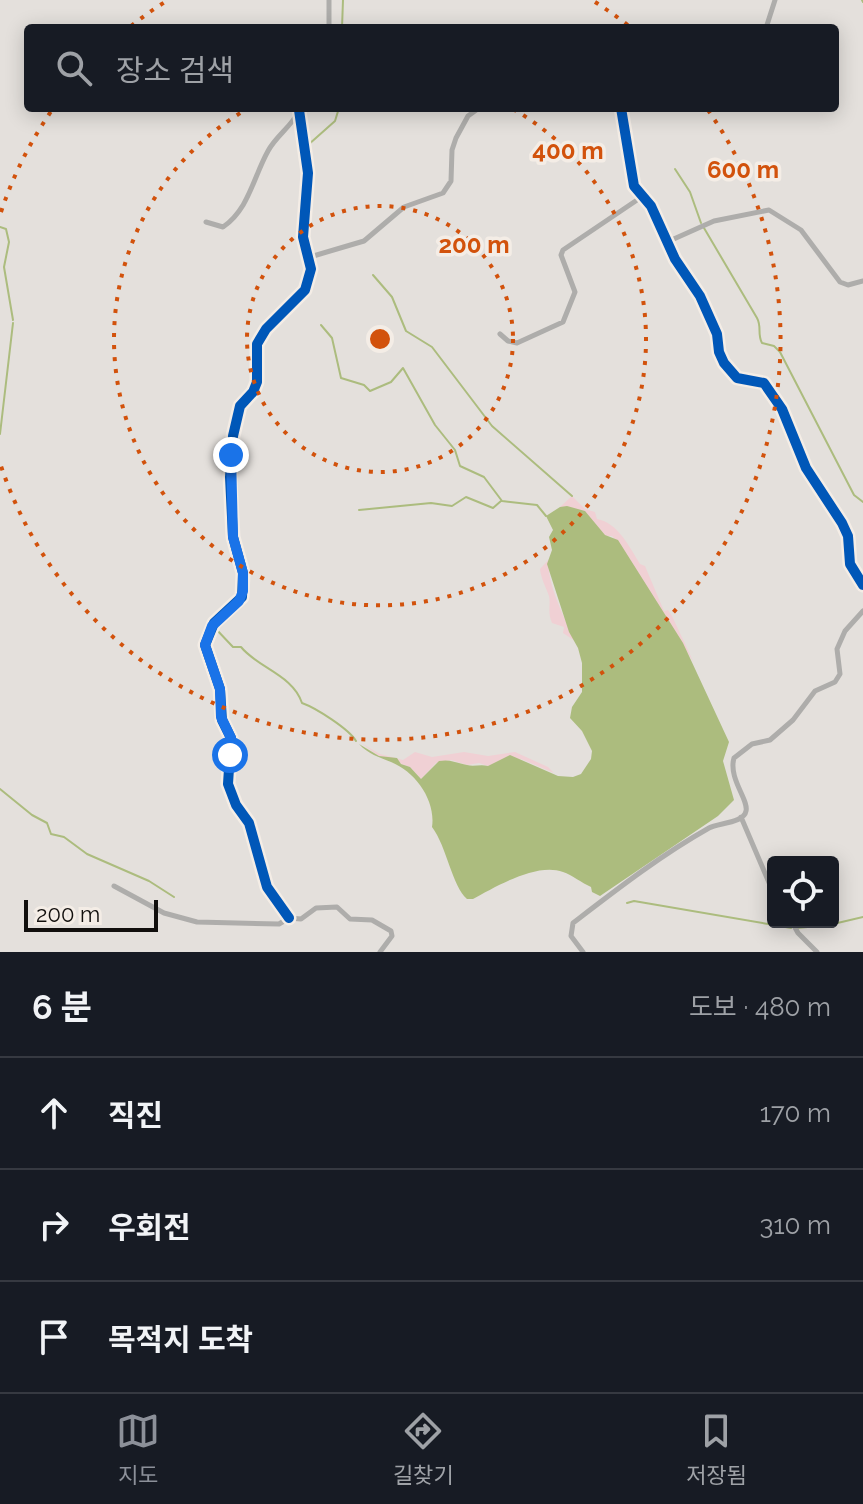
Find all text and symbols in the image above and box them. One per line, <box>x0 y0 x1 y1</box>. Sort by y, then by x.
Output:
search box <box>24 24 839 112</box>
icon: search <box>52 46 96 90</box>
text: 장소 검색 <box>116 53 234 88</box>
text: 400 m <box>532 136 604 165</box>
text: 600 m <box>707 155 779 184</box>
text: 200 m <box>438 230 510 259</box>
centre of rings <box>366 325 394 353</box>
route end <box>213 437 249 473</box>
route start <box>212 737 248 773</box>
map controls <box>767 856 839 928</box>
button: locate <box>767 856 839 928</box>
scale bar <box>24 896 158 932</box>
text: 200 m <box>36 901 100 927</box>
text: 6 분 <box>32 987 92 1027</box>
text: 도보 · 480 m <box>689 992 831 1022</box>
icon: ahead <box>32 1091 76 1135</box>
text: 직진 <box>108 1098 163 1133</box>
text: 170 m <box>760 1098 831 1128</box>
icon: right <box>32 1203 76 1247</box>
text: 우회전 <box>108 1210 191 1245</box>
text: 310 m <box>760 1210 831 1240</box>
icon: arrive <box>32 1315 76 1359</box>
text: 목적지 도착 <box>108 1322 253 1357</box>
tab: 지도 <box>116 1409 160 1489</box>
tab: 길찾기 <box>393 1409 453 1489</box>
tab: 저장됨 <box>686 1409 747 1489</box>

